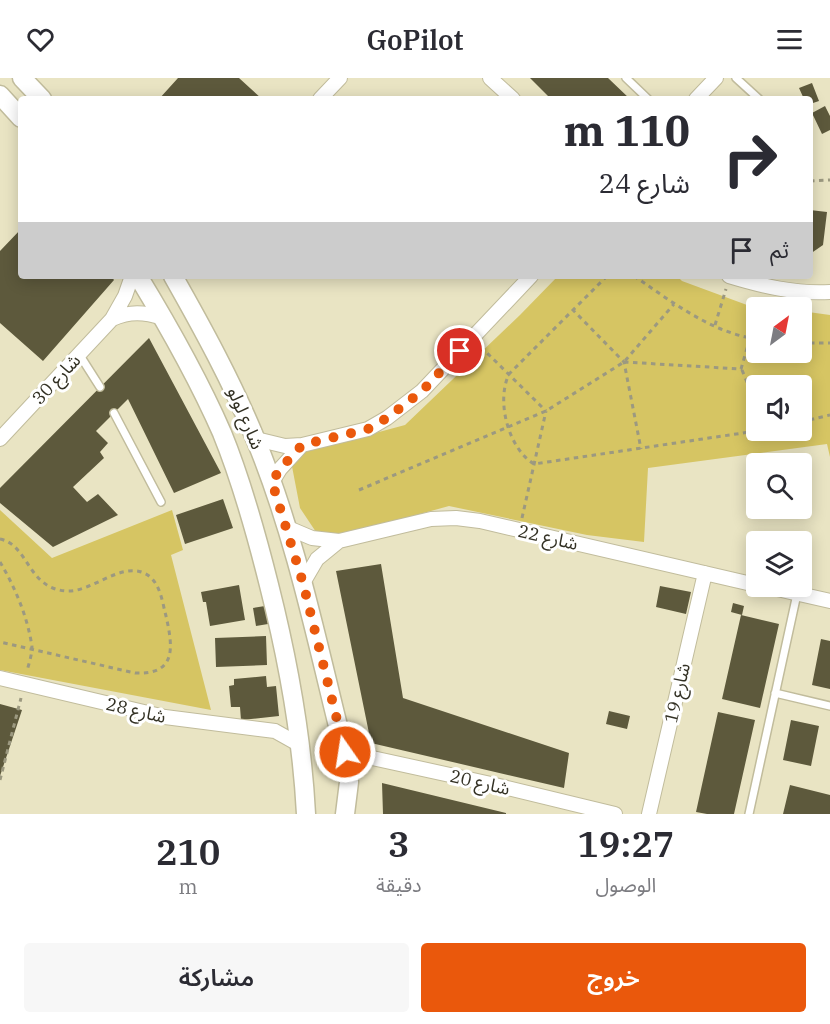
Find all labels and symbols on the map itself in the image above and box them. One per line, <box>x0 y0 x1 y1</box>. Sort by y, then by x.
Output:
north arrow <box>746 297 812 363</box>
pin <box>434 325 485 376</box>
street label: شارع 30 <box>27 349 87 411</box>
street label: شارع لولو <box>220 383 269 454</box>
street label: شارع 22 <box>515 519 580 558</box>
street label: شارع 19 <box>659 661 698 726</box>
street label: شارع 28 <box>103 692 168 731</box>
position arrow <box>313 720 377 784</box>
street label: شارع 20 <box>447 764 512 803</box>

